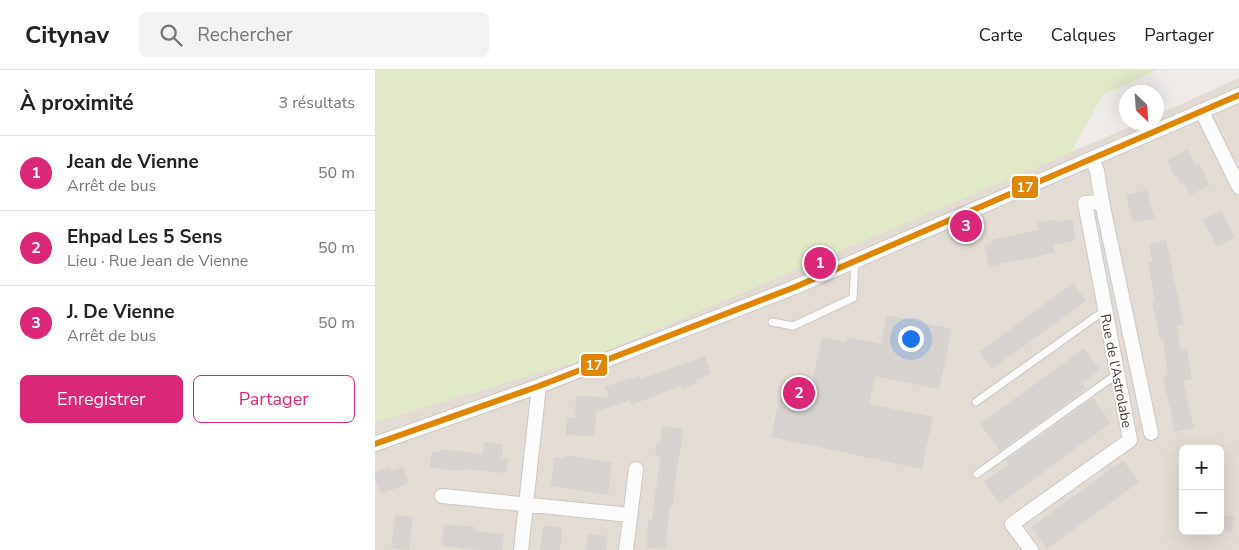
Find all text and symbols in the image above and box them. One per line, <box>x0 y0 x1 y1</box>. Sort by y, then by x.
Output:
search box <box>139 12 489 57</box>
text: Citynav <box>25 19 109 51</box>
icon: search <box>157 21 185 49</box>
text: Rechercher <box>197 22 293 48</box>
text: Carte <box>979 23 1023 47</box>
text: Calques <box>1051 23 1116 47</box>
text: Partager <box>1144 23 1214 47</box>
north arrow <box>1119 85 1164 130</box>
text: À proximité <box>20 89 134 117</box>
text: 3 résultats <box>279 92 355 114</box>
text: Jean de Vienne <box>67 149 199 175</box>
text: 1 <box>31 162 41 184</box>
text: 50 m <box>318 162 355 184</box>
text: Arrêt de bus <box>67 175 156 197</box>
line badge: 17 <box>1011 175 1039 199</box>
text: 17 <box>1017 178 1033 197</box>
pin: 3 <box>950 207 982 245</box>
text: Ehpad Les 5 Sens <box>67 224 222 250</box>
text: 2 <box>31 237 41 259</box>
text: 50 m <box>318 237 355 259</box>
pin: 1 <box>804 244 836 282</box>
text: Lieu · Rue Jean de Vienne <box>67 250 248 272</box>
text: J. De Vienne <box>67 299 174 325</box>
text: 3 <box>31 312 41 334</box>
text: 50 m <box>318 312 355 334</box>
street label: Rue de l'Astrolabe <box>1096 312 1136 430</box>
text: Arrêt de bus <box>67 325 156 347</box>
your location <box>898 326 924 352</box>
line badge: 17 <box>580 353 608 377</box>
text: 17 <box>586 356 602 375</box>
pin: 2 <box>783 374 815 412</box>
button: Enregistrer <box>20 375 183 423</box>
button: Partager <box>193 375 355 423</box>
map controls <box>1179 445 1224 535</box>
button: + <box>1179 445 1224 490</box>
button: − <box>1179 490 1224 535</box>

